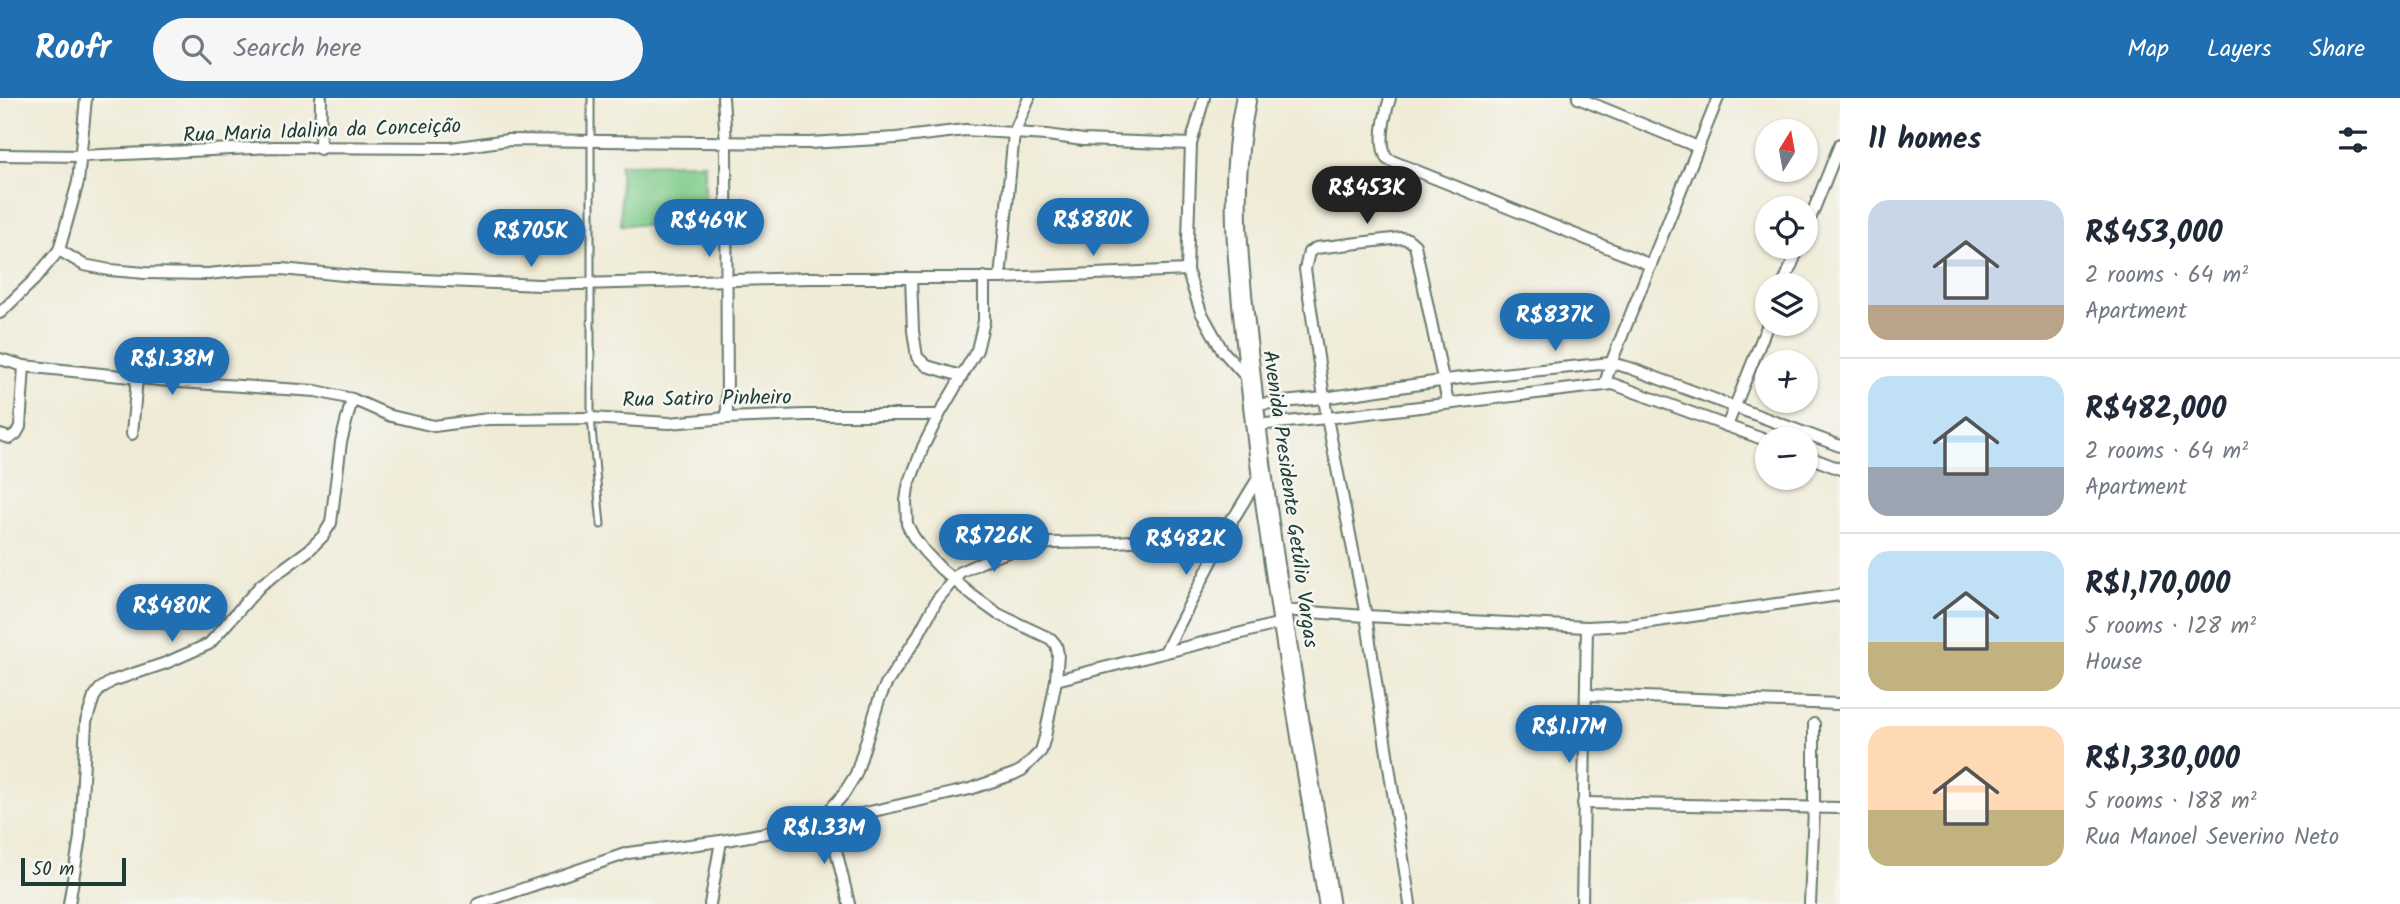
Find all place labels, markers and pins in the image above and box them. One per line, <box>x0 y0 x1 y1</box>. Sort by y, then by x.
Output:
pin: R$453K <box>1310 166 1424 226</box>
pin: R$880K <box>1036 198 1150 258</box>
pin: R$469K <box>652 200 766 259</box>
pin: R$705K <box>474 209 588 269</box>
pin: R$837K <box>1498 294 1612 353</box>
pin: R$1.38M <box>107 338 237 397</box>
pin: R$726K <box>937 514 1051 574</box>
pin: R$482K <box>1129 518 1243 577</box>
pin: R$480K <box>115 584 229 644</box>
pin: R$1.17M <box>1504 706 1634 765</box>
pin: R$1.33M <box>759 806 889 866</box>

